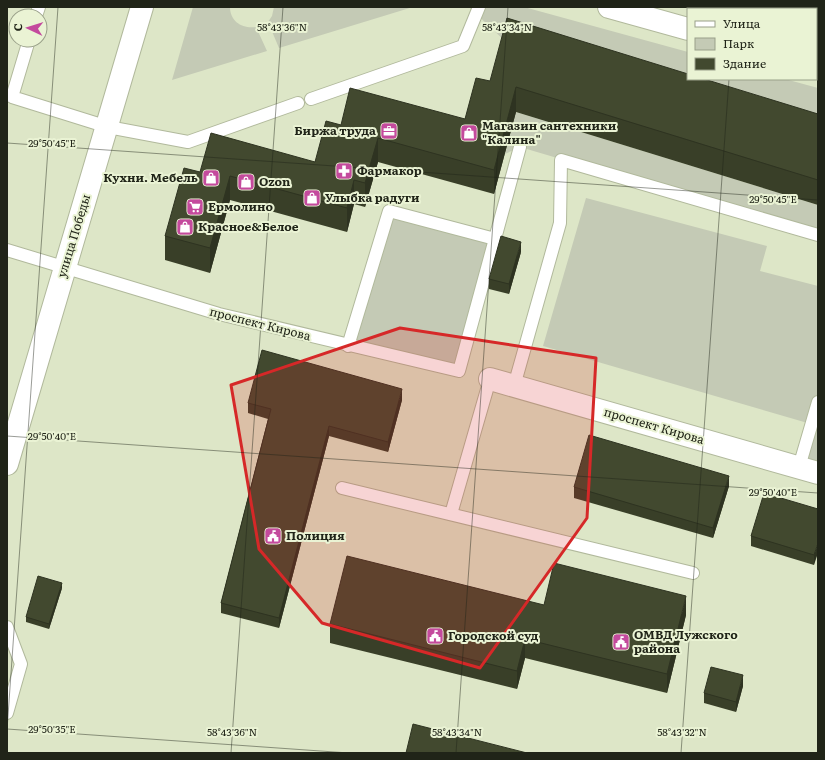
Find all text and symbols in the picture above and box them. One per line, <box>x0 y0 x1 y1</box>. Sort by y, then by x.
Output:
north arrow <box>8 8 48 48</box>
legend <box>687 8 817 80</box>
text: Улица <box>723 14 761 32</box>
text: 58°43'36"N <box>257 19 307 34</box>
text: 58°43'34"N <box>482 19 532 34</box>
text: С <box>9 23 25 32</box>
text: Парк <box>723 34 754 52</box>
text: Здание <box>723 54 766 72</box>
place label: Магазин сантехники "Калина" <box>482 116 617 148</box>
place label: Биржа труда <box>294 121 376 139</box>
office icon: Биржа труда <box>379 121 399 141</box>
shop icon: Магазин сантехники "Калина" <box>459 123 479 143</box>
text: 29°50'45"E <box>28 135 76 150</box>
pharmacy icon: Фармакор <box>334 161 354 181</box>
place label: Фармакор <box>357 161 422 179</box>
place label: Кухни. Мебель <box>103 168 198 186</box>
shop icon: Кухни. Мебель <box>201 168 221 188</box>
shop icon: Ozon <box>236 172 256 192</box>
place label: Ozon <box>259 172 291 190</box>
shop icon: Улыбка радуги <box>302 188 322 208</box>
place label: Улыбка радуги <box>325 188 420 206</box>
text: 29°50'45"E <box>749 191 797 206</box>
street label: улица Победы <box>52 192 94 280</box>
supermarket icon: Ермолино <box>185 197 205 217</box>
place label: Ермолино <box>208 197 273 215</box>
shop icon: Красное&Белое <box>175 217 195 237</box>
place label: Красное&Белое <box>198 217 299 235</box>
street label: проспект Кирова <box>208 302 313 344</box>
street label: проспект Кирова <box>602 402 707 448</box>
text: 29°50'40"E <box>28 428 76 443</box>
text: 29°50'40"E <box>749 484 797 499</box>
public building icon: Полиция <box>263 526 283 546</box>
place label: Полиция <box>286 526 345 544</box>
place label: ОМВД Лужского района <box>634 625 738 657</box>
public building icon: Городской суд <box>425 626 445 646</box>
place label: Городской суд <box>448 626 539 644</box>
public building icon: ОМВД Лужского района <box>611 632 631 652</box>
text: 29°50'35"E <box>28 721 76 736</box>
text: 58°43'36"N <box>207 724 257 739</box>
text: 58°43'34"N <box>432 724 482 739</box>
text: 58°43'32"N <box>657 724 707 739</box>

